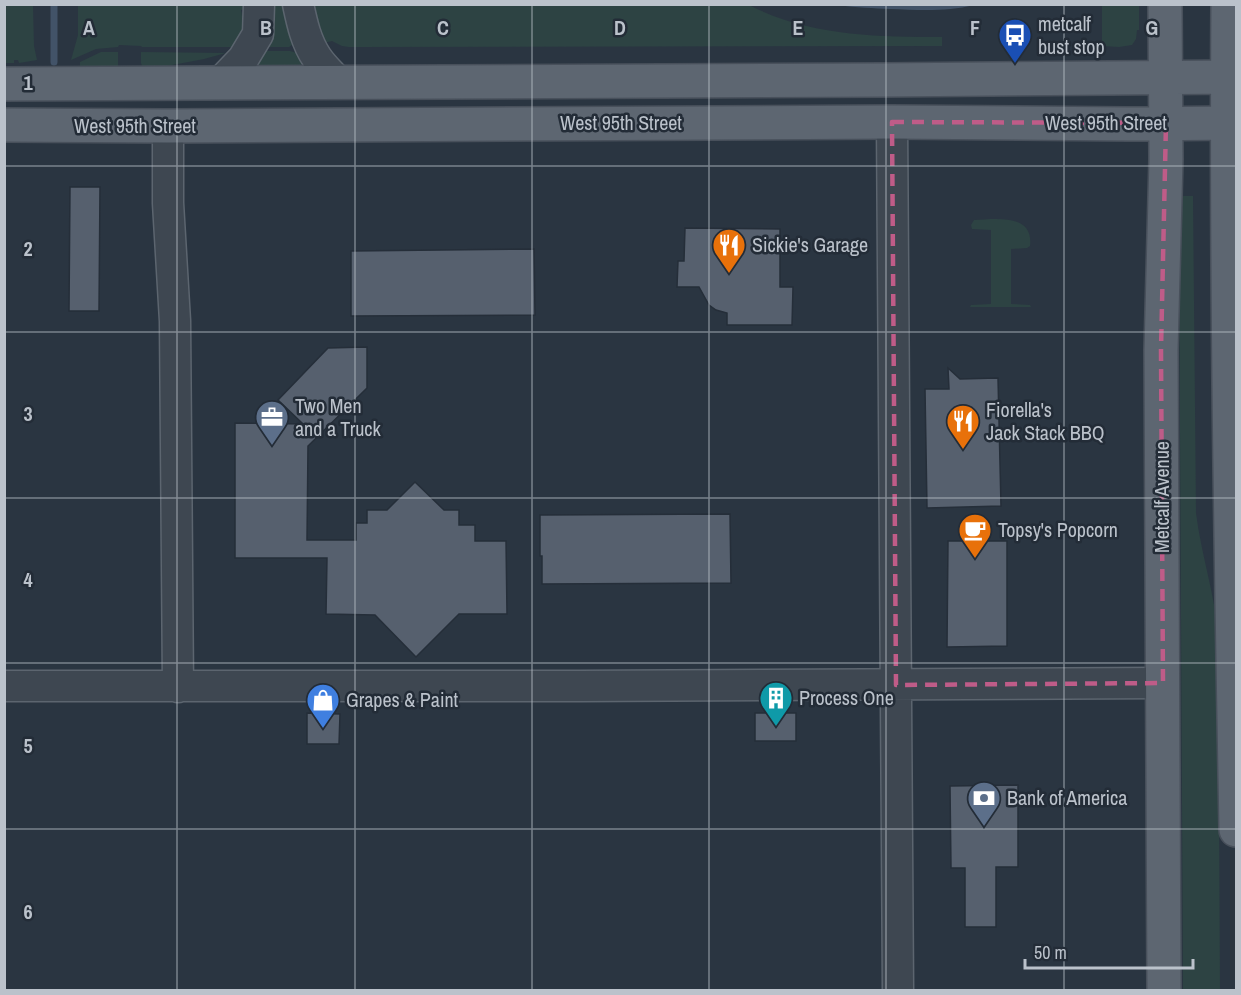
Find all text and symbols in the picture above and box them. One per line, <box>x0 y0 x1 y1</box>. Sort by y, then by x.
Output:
place label: metcalf bust stop <box>1038 10 1105 60</box>
text: A <box>83 14 95 41</box>
text: B <box>260 14 272 41</box>
text: C <box>437 14 449 41</box>
text: D <box>614 14 626 41</box>
text: E <box>793 14 804 41</box>
text: F <box>970 14 980 41</box>
text: G <box>1146 14 1158 41</box>
bus stop icon: metcalf bust stop <box>997 17 1033 64</box>
text: 1 <box>23 69 33 96</box>
street label: West 95th Street <box>560 109 682 136</box>
street label: West 95th Street <box>1045 109 1167 136</box>
street label: West 95th Street <box>74 112 196 139</box>
restaurant icon: Sickie's Garage <box>711 227 747 274</box>
place label: Sickie's Garage <box>752 231 868 258</box>
text: 2 <box>23 235 33 262</box>
place label: Two Men and a Truck <box>295 392 382 442</box>
place label: Fiorella's Jack Stack BBQ <box>986 396 1105 446</box>
office icon: Two Men and a Truck <box>254 399 290 446</box>
text: 3 <box>23 400 33 427</box>
restaurant icon: Fiorella's Jack Stack BBQ <box>945 403 981 450</box>
street label: Metcalf Avenue <box>1148 441 1175 553</box>
cafe icon: Topsy's Popcorn <box>957 512 993 559</box>
place label: Topsy's Popcorn <box>998 516 1118 543</box>
text: 4 <box>23 566 33 593</box>
building icon: Process One <box>758 680 794 727</box>
shop icon: Grapes & Paint <box>305 682 341 729</box>
place label: Process One <box>799 684 894 711</box>
place label: Grapes & Paint <box>346 686 459 713</box>
text: 5 <box>23 732 33 759</box>
bank icon: Bank of America <box>966 780 1002 827</box>
place label: Bank of America <box>1007 784 1127 811</box>
text: 6 <box>23 898 33 925</box>
scale bar <box>1025 932 1193 970</box>
text: 50 m <box>1034 940 1067 965</box>

